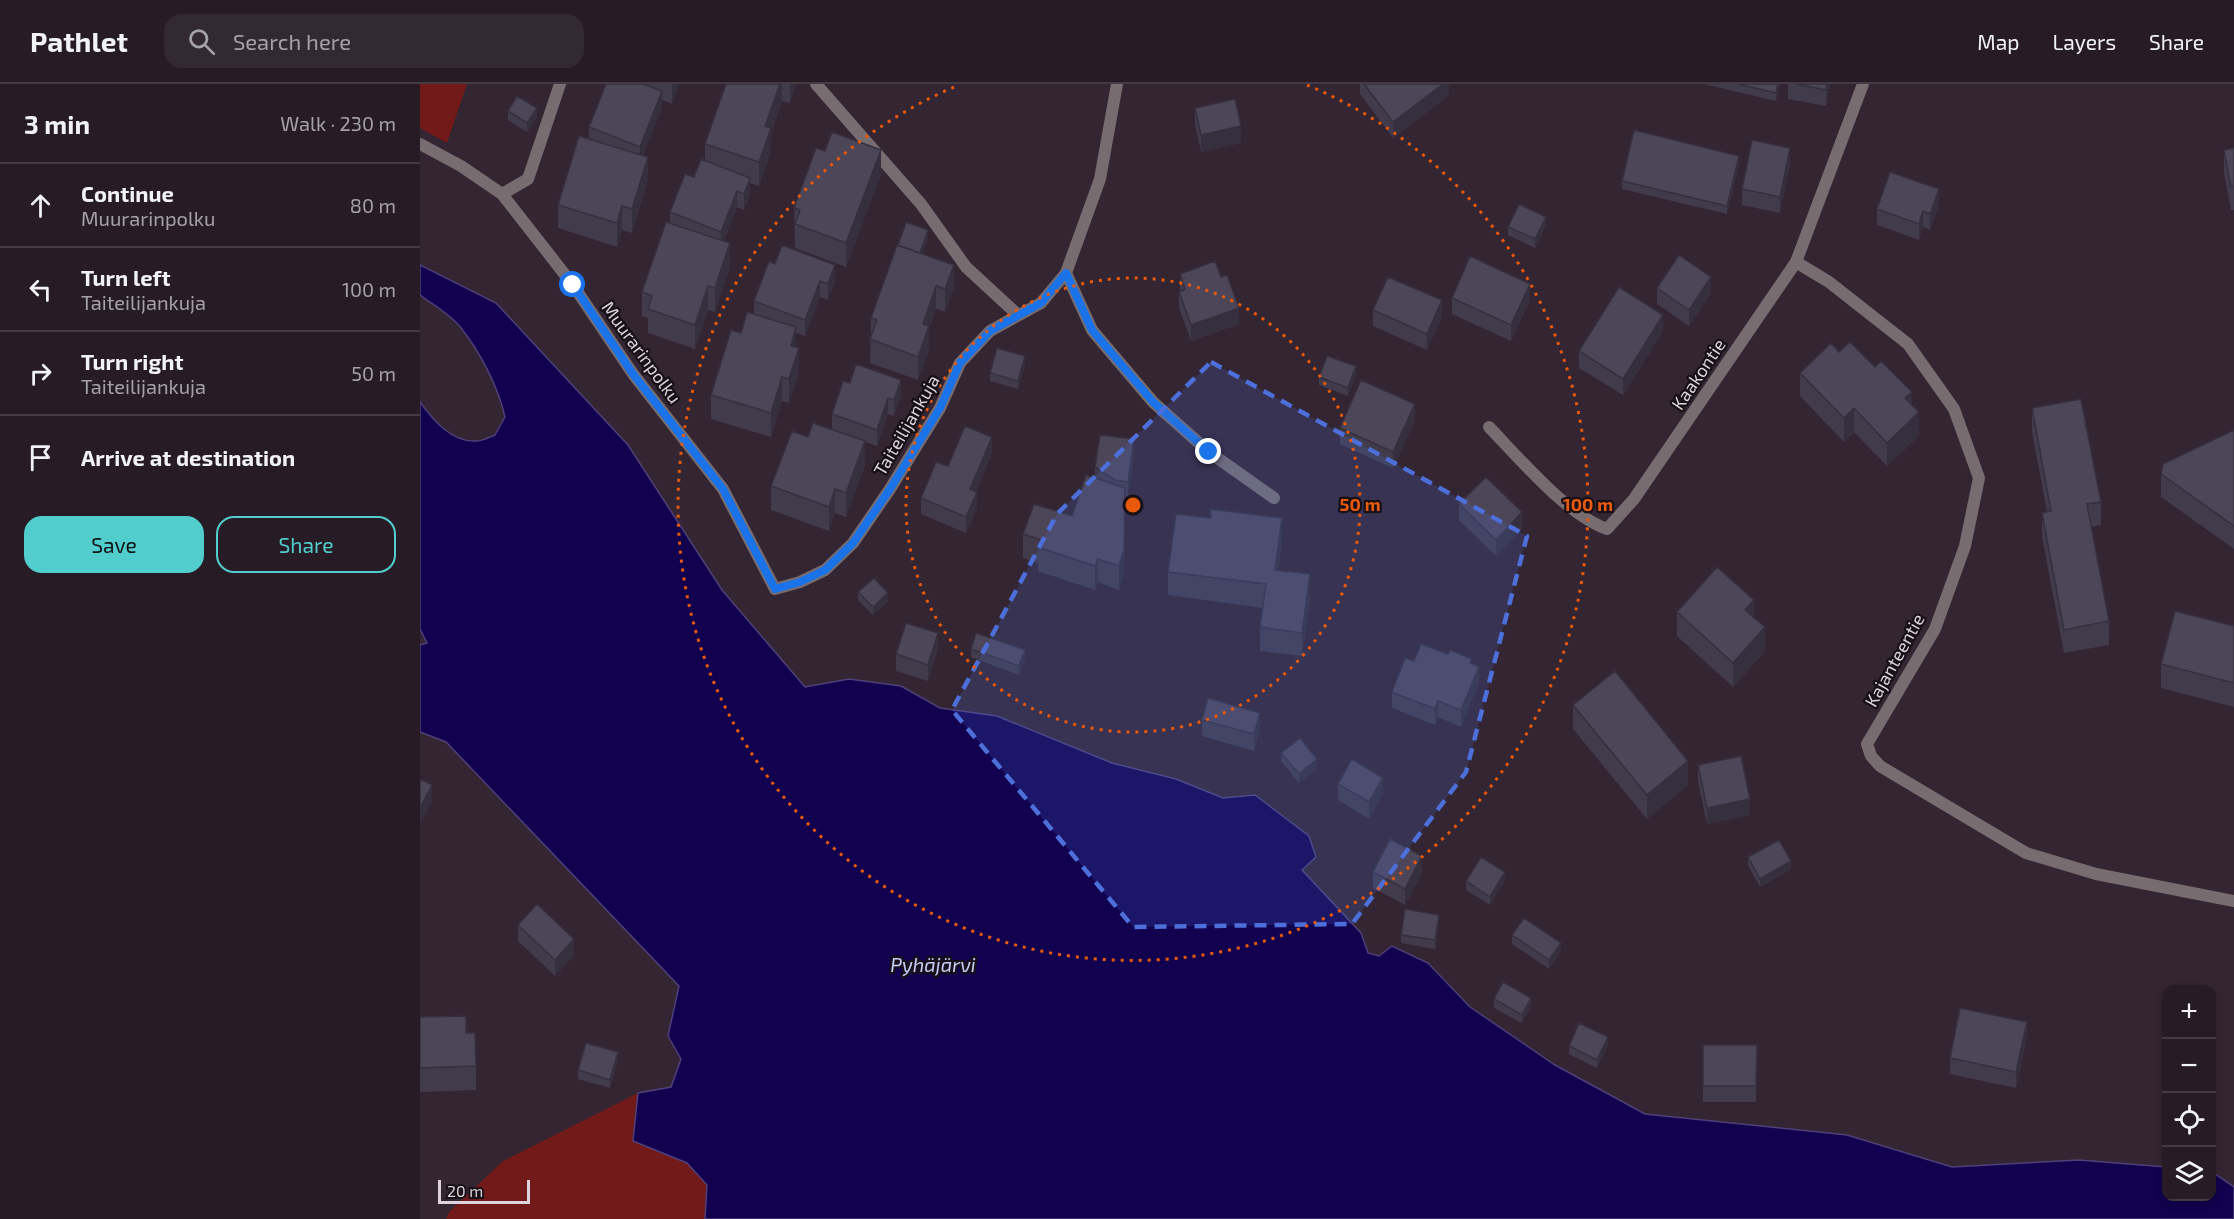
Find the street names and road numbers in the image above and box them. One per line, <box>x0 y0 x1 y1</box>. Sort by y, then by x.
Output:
street label: Muurarinpolku <box>598 297 686 407</box>
street label: Kaakontie <box>1666 334 1730 414</box>
street label: Taiteilijankuja <box>868 371 944 479</box>
street label: Kajanteentie <box>1859 610 1929 710</box>

